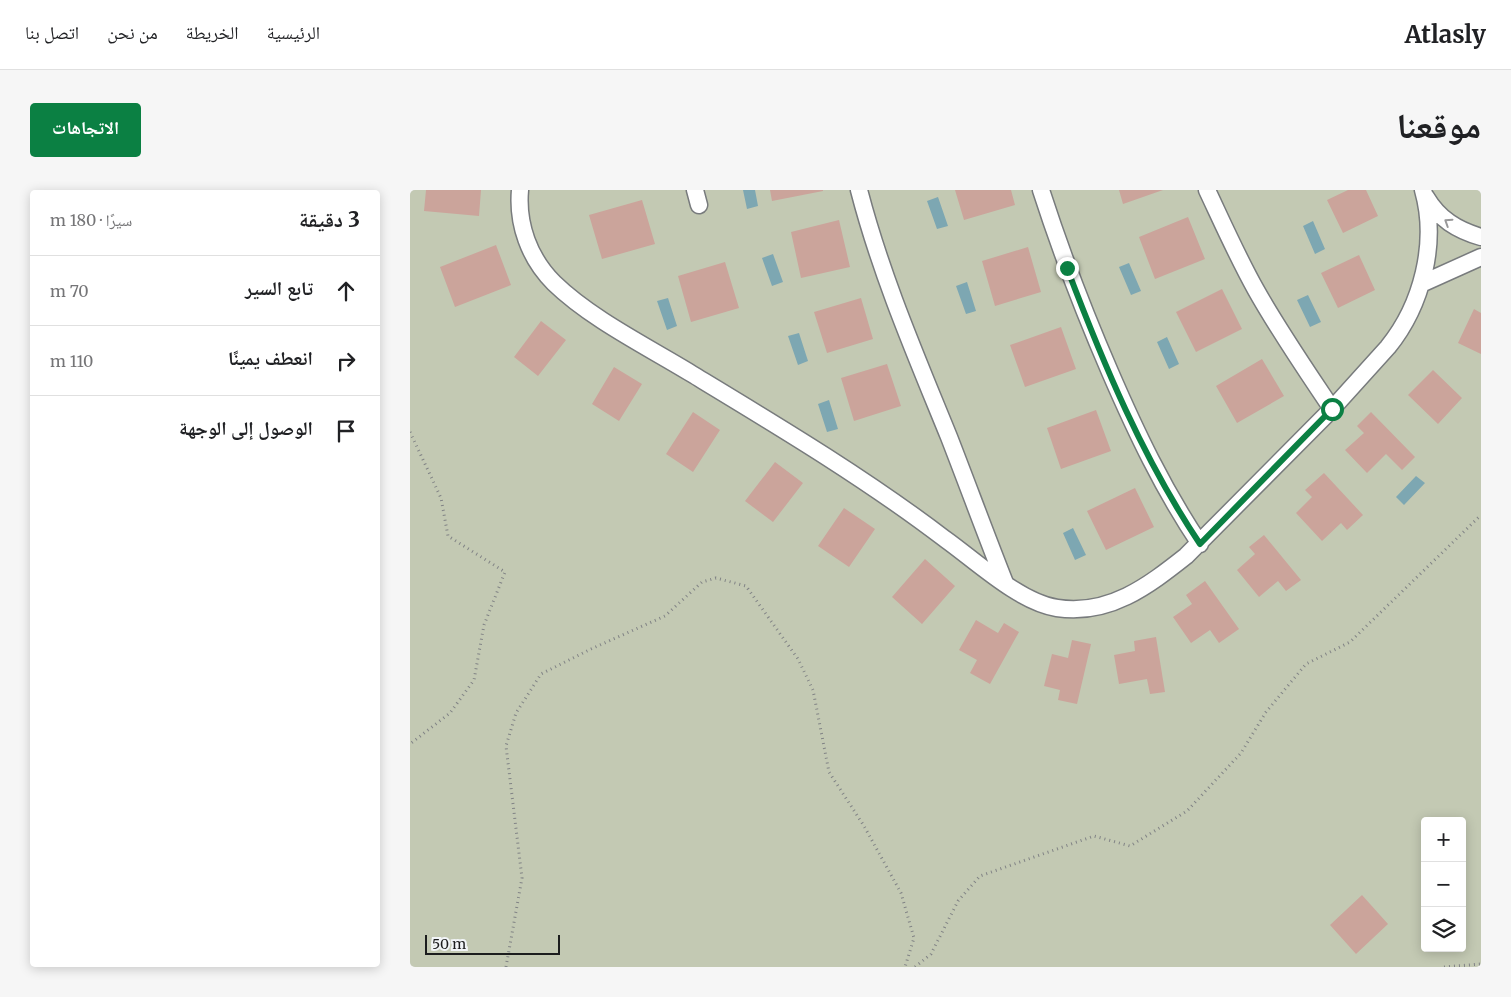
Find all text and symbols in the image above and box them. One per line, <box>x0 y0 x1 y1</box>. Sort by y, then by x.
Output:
text: Atlasly <box>1405 19 1486 50</box>
text: اتصل بنا <box>25 21 79 44</box>
text: من نحن <box>107 21 158 44</box>
text: الخريطة <box>186 21 239 44</box>
text: الرئيسية <box>267 21 320 44</box>
button: الاتجاهات <box>30 103 141 157</box>
text: موقعنا <box>1396 104 1481 148</box>
text: 3 دقيقة <box>299 206 360 233</box>
text: سيرًا · 180 m <box>50 210 132 230</box>
one-way arrow <box>1444 219 1453 228</box>
route end <box>1056 257 1079 280</box>
text: تابع السير <box>245 276 313 300</box>
icon: ahead <box>332 277 360 305</box>
text: 70 m <box>50 281 89 301</box>
text: انعطف يمينًا <box>228 346 313 370</box>
icon: right <box>332 347 360 375</box>
text: 110 m <box>50 351 93 371</box>
route start <box>1321 398 1344 421</box>
text: الوصول إلى الوجهة <box>179 416 313 440</box>
icon: arrive <box>332 417 360 445</box>
map controls <box>1421 817 1466 952</box>
button: + <box>1421 817 1466 862</box>
button: − <box>1421 862 1466 907</box>
button: layers <box>1421 907 1466 952</box>
scale bar <box>425 932 560 955</box>
text: 50 m <box>432 935 466 953</box>

